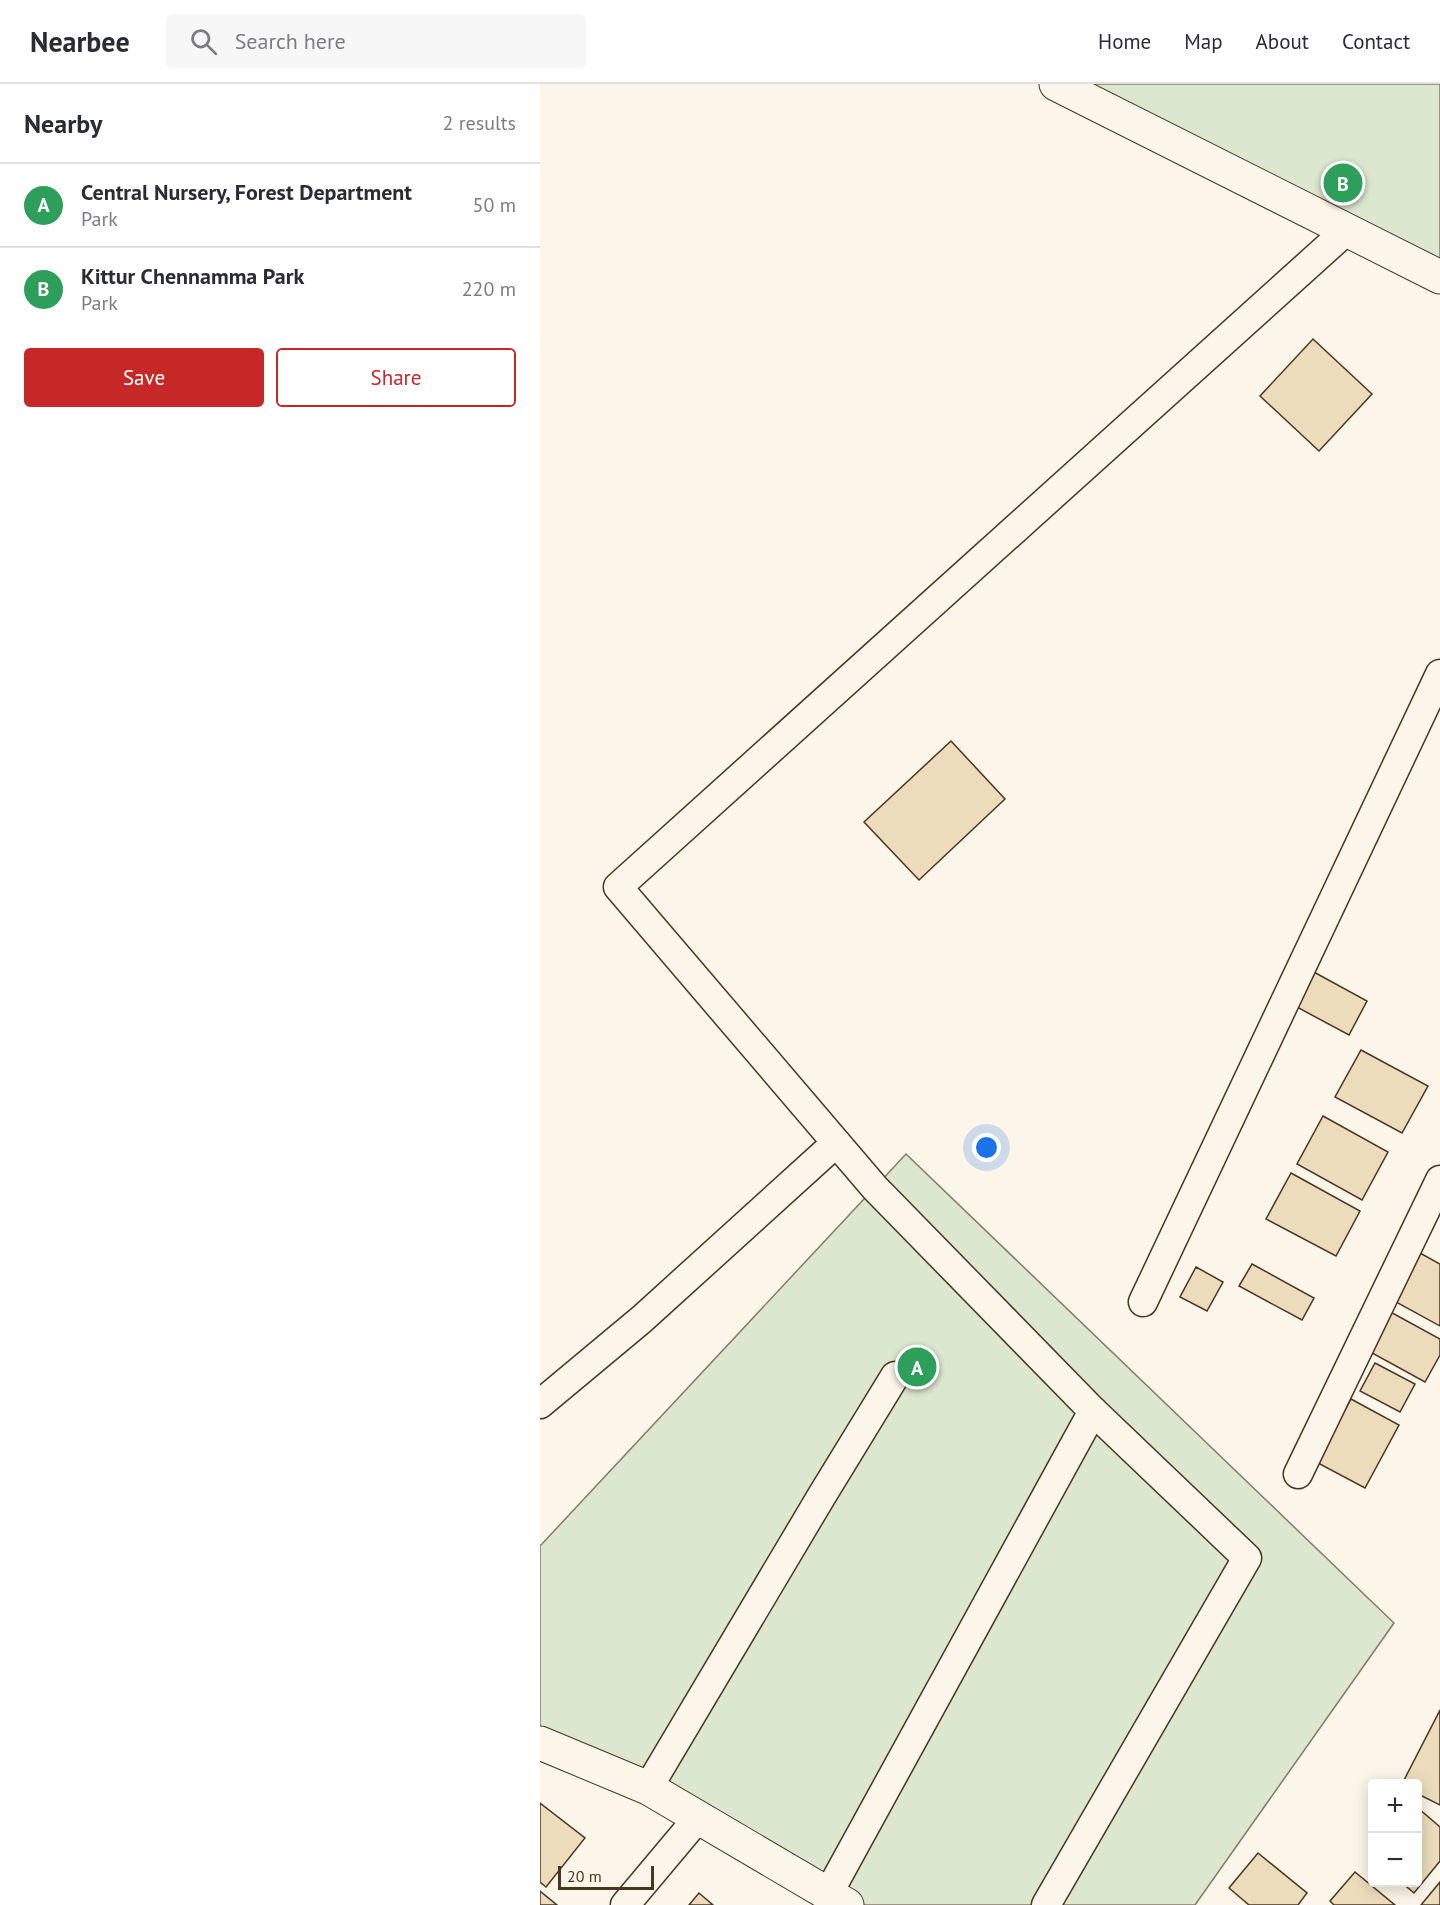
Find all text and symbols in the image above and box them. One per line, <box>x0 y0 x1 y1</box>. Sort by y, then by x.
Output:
search box <box>166 14 586 68</box>
text: Nearbee <box>30 23 130 60</box>
icon: search <box>187 25 220 58</box>
text: Search here <box>235 27 346 55</box>
text: Home <box>1098 28 1151 55</box>
text: Map <box>1184 28 1223 55</box>
text: About <box>1256 28 1309 55</box>
text: Contact <box>1342 28 1410 55</box>
text: Nearby <box>24 107 102 140</box>
text: 2 results <box>443 110 516 136</box>
pin: B <box>1324 160 1362 206</box>
text: Central Nursery, Forest Department <box>81 178 412 206</box>
text: A <box>37 192 50 218</box>
text: 50 m <box>473 192 516 218</box>
text: Park <box>81 206 118 232</box>
text: Kittur Chennamma Park <box>81 262 304 290</box>
text: B <box>38 276 49 302</box>
text: 220 m <box>462 276 516 302</box>
text: Park <box>81 290 118 316</box>
button: Save <box>24 348 264 407</box>
button: Share <box>276 348 516 407</box>
your location <box>972 1133 1001 1162</box>
pin: A <box>898 1344 937 1390</box>
map controls <box>1368 1779 1422 1887</box>
button: + <box>1368 1779 1422 1833</box>
button: − <box>1368 1833 1422 1887</box>
scale bar <box>558 1863 654 1890</box>
text: 20 m <box>567 1866 602 1886</box>

